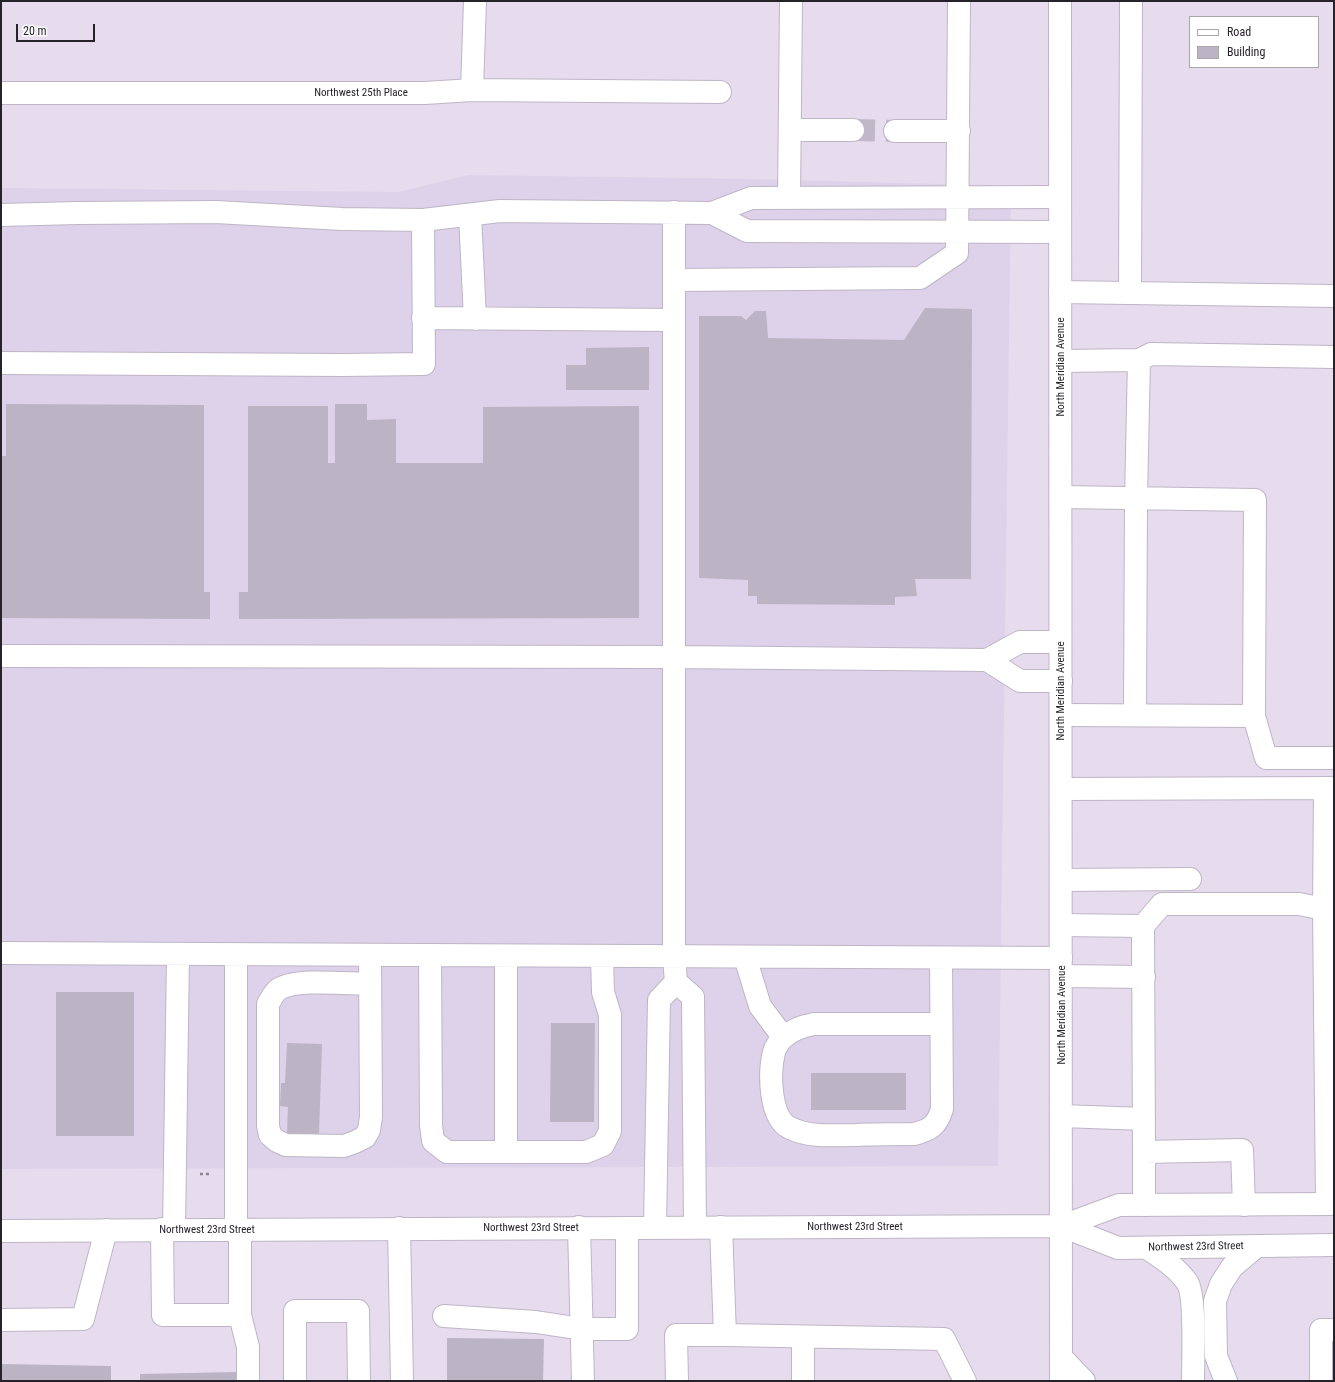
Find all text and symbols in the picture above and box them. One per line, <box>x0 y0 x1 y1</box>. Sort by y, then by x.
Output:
scale bar <box>18 16 97 42</box>
legend <box>1189 16 1319 68</box>
text: 20 m <box>23 24 47 38</box>
text: Road <box>1227 25 1251 39</box>
text: Building <box>1227 45 1265 59</box>
street label: Northwest 25th Place <box>314 86 408 100</box>
street label: North Meridian Avenue <box>1054 317 1068 417</box>
street label: North Meridian Avenue <box>1054 641 1068 741</box>
street label: North Meridian Avenue <box>1055 965 1069 1065</box>
street label: Northwest 23rd Street <box>807 1220 903 1234</box>
street label: Northwest 23rd Street <box>483 1221 579 1235</box>
street label: Northwest 23rd Street <box>159 1223 255 1237</box>
street label: Northwest 23rd Street <box>1148 1240 1244 1254</box>

